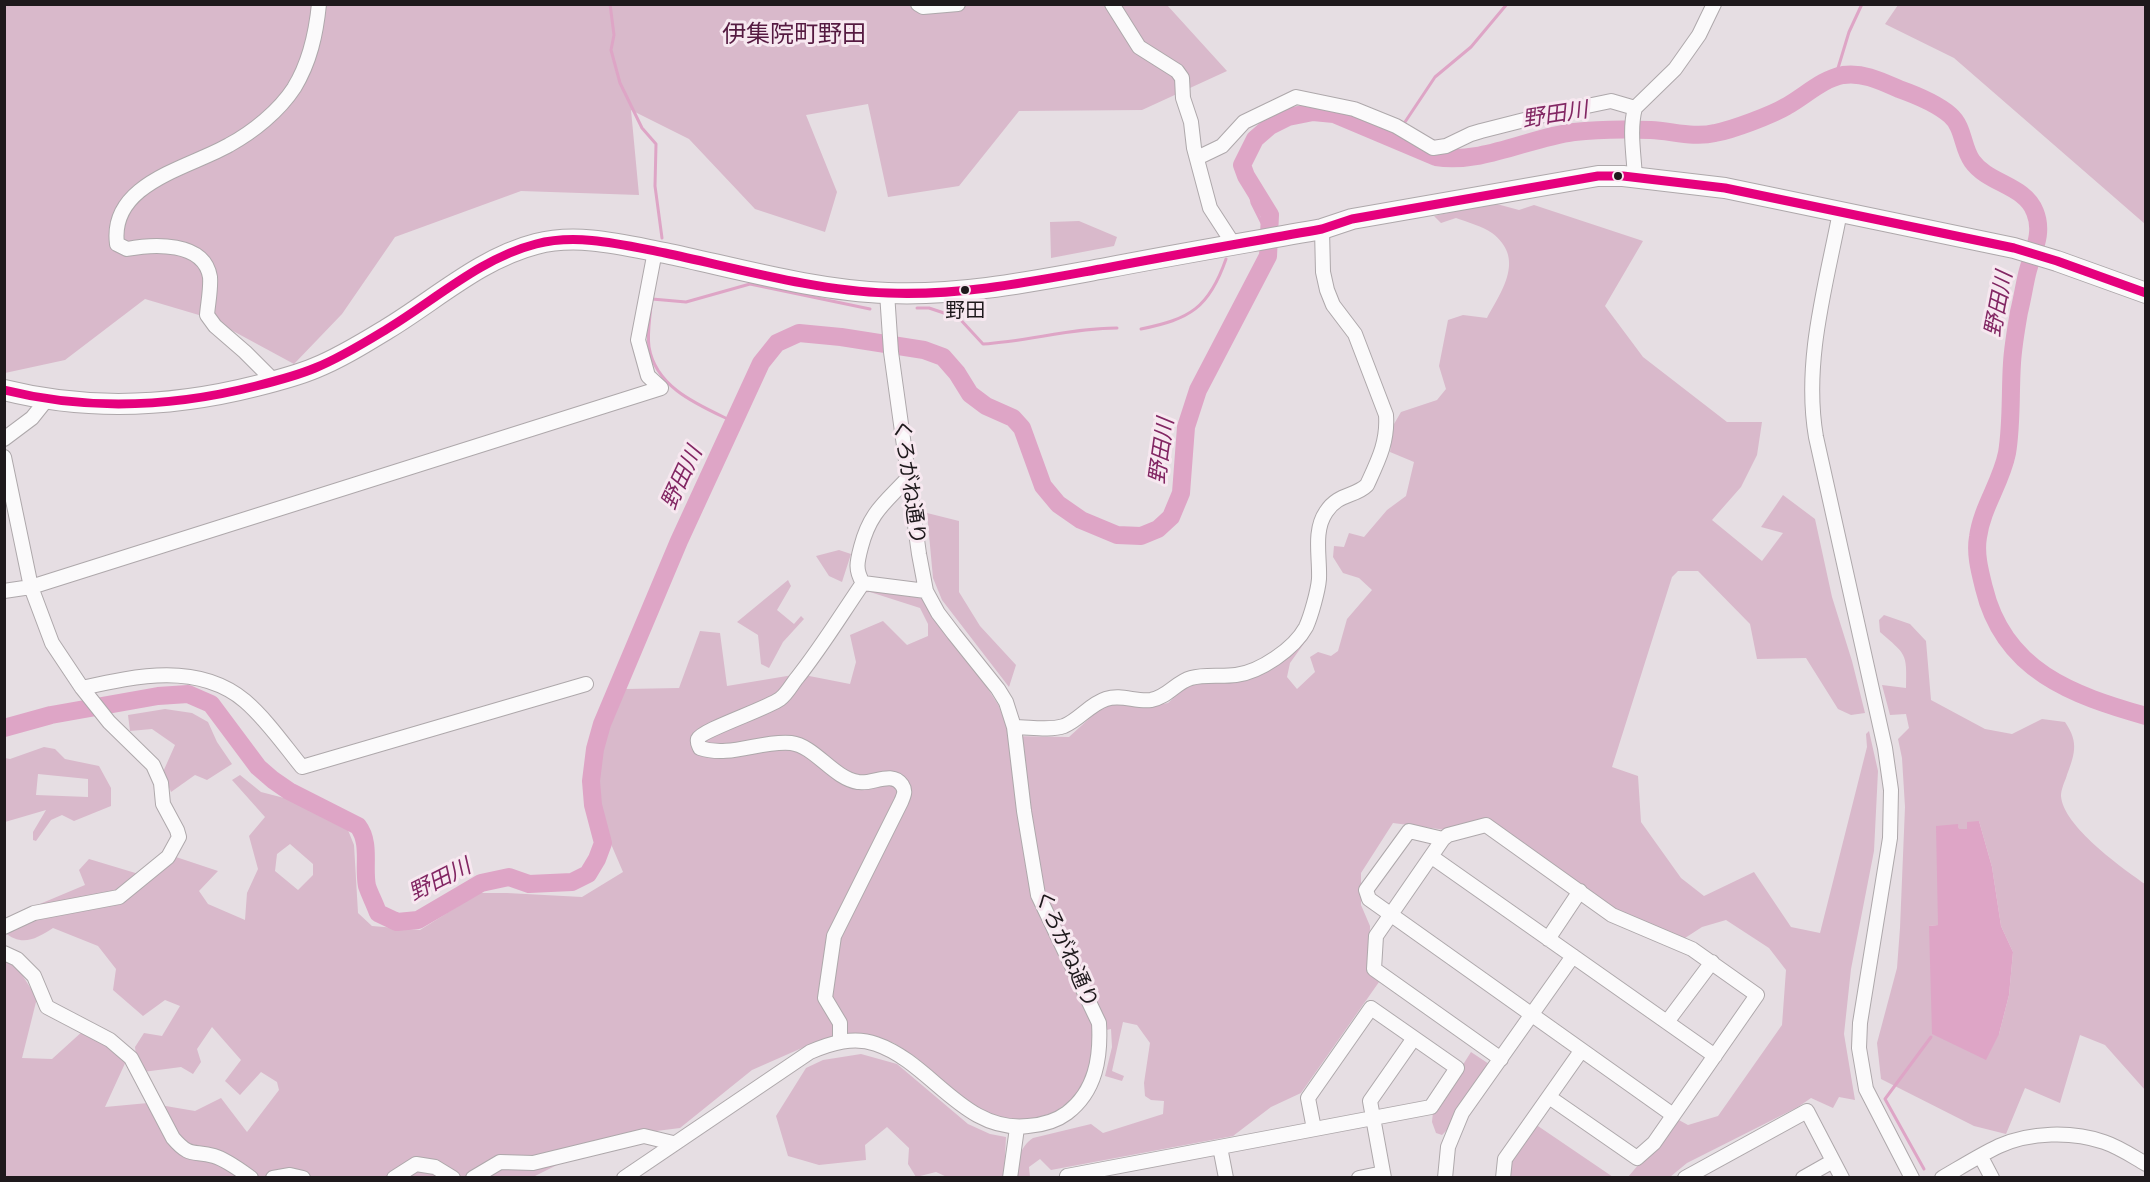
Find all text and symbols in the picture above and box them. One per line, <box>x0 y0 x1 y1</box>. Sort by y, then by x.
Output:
district label: 伊集院町野田 <box>722 21 866 49</box>
water label: 野田川 <box>1520 97 1590 133</box>
unlabelled marker <box>1612 170 1624 182</box>
water label: 野田川 <box>1980 269 2018 339</box>
marker: 野田 <box>959 284 971 296</box>
place label: 野田 <box>945 299 985 323</box>
water label: 野田川 <box>1144 416 1180 486</box>
street label: くろがね通り <box>888 418 930 546</box>
water label: 野田川 <box>656 443 708 513</box>
water label: 野田川 <box>405 853 475 907</box>
street label: くろがね通り <box>1029 886 1103 1012</box>

